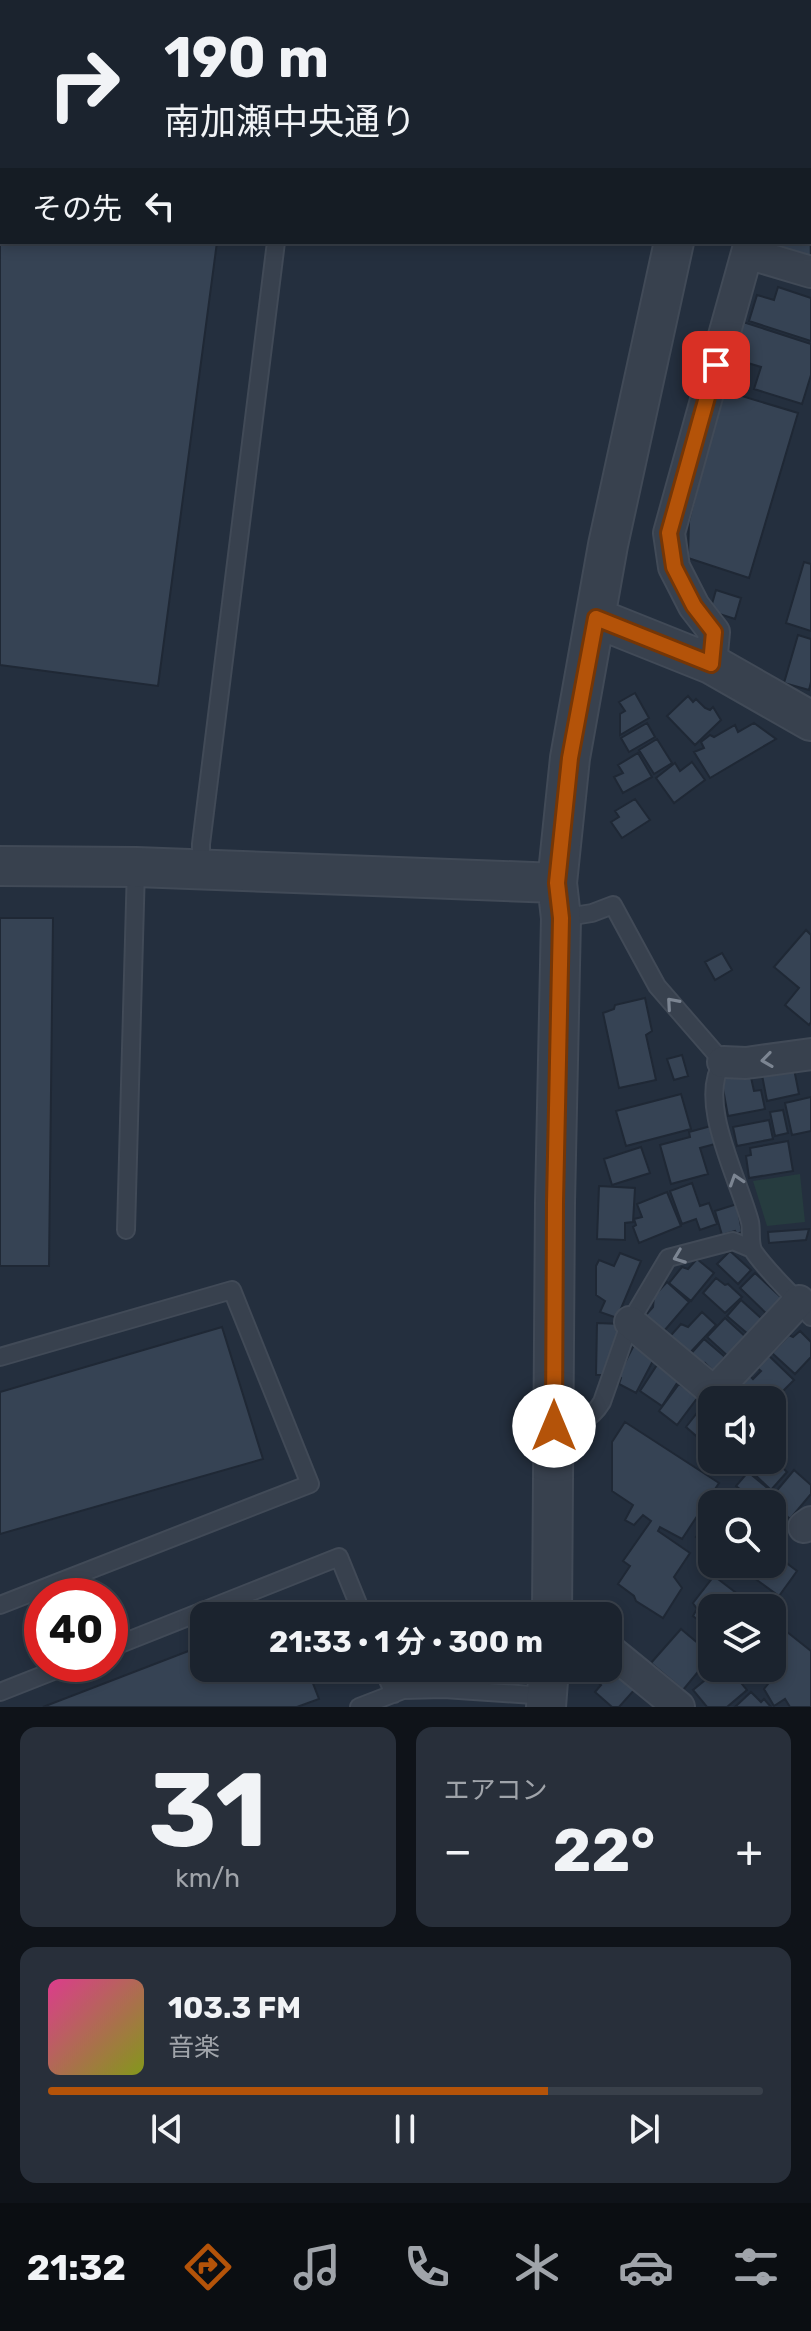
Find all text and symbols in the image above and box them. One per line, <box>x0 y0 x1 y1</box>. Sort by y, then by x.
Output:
text: 190 m <box>164 25 329 91</box>
icon: right <box>32 32 136 136</box>
text: 南加瀬中央通り <box>164 100 416 143</box>
icon: left <box>138 184 182 228</box>
text: その先 <box>32 191 122 227</box>
pin <box>682 331 750 399</box>
icon: arrive <box>694 343 738 387</box>
one-way arrow <box>667 998 681 1013</box>
one-way arrow <box>760 1051 774 1068</box>
one-way arrow <box>730 1174 746 1188</box>
one-way arrow <box>672 1247 686 1264</box>
position arrow <box>512 1384 596 1468</box>
map controls <box>698 1386 786 1682</box>
button: sound <box>698 1386 786 1474</box>
button: search <box>698 1490 786 1578</box>
speed limit sign: 40 <box>24 1578 128 1682</box>
button: layers <box>698 1594 786 1682</box>
text: 21:33 · 1 分 · 300 m <box>269 1624 543 1660</box>
text: 31 <box>148 1749 267 1872</box>
text: エアコン <box>444 1775 548 1806</box>
text: 22° <box>553 1815 655 1886</box>
text: − <box>444 1825 472 1877</box>
text: + <box>736 1825 763 1877</box>
text: km/h <box>175 1863 240 1894</box>
text: 103.3 FM <box>168 1990 301 2026</box>
text: 音楽 <box>168 2032 220 2063</box>
icon: previous <box>145 2107 189 2151</box>
icon: pause <box>383 2107 427 2151</box>
icon: next <box>622 2107 666 2151</box>
icon: directions <box>180 2239 236 2295</box>
icon: music <box>289 2239 345 2295</box>
icon: phone <box>399 2239 455 2295</box>
icon: climate <box>509 2239 565 2295</box>
icon: car <box>618 2239 674 2295</box>
icon: filters <box>728 2239 784 2295</box>
text: 21:32 <box>27 2246 126 2289</box>

